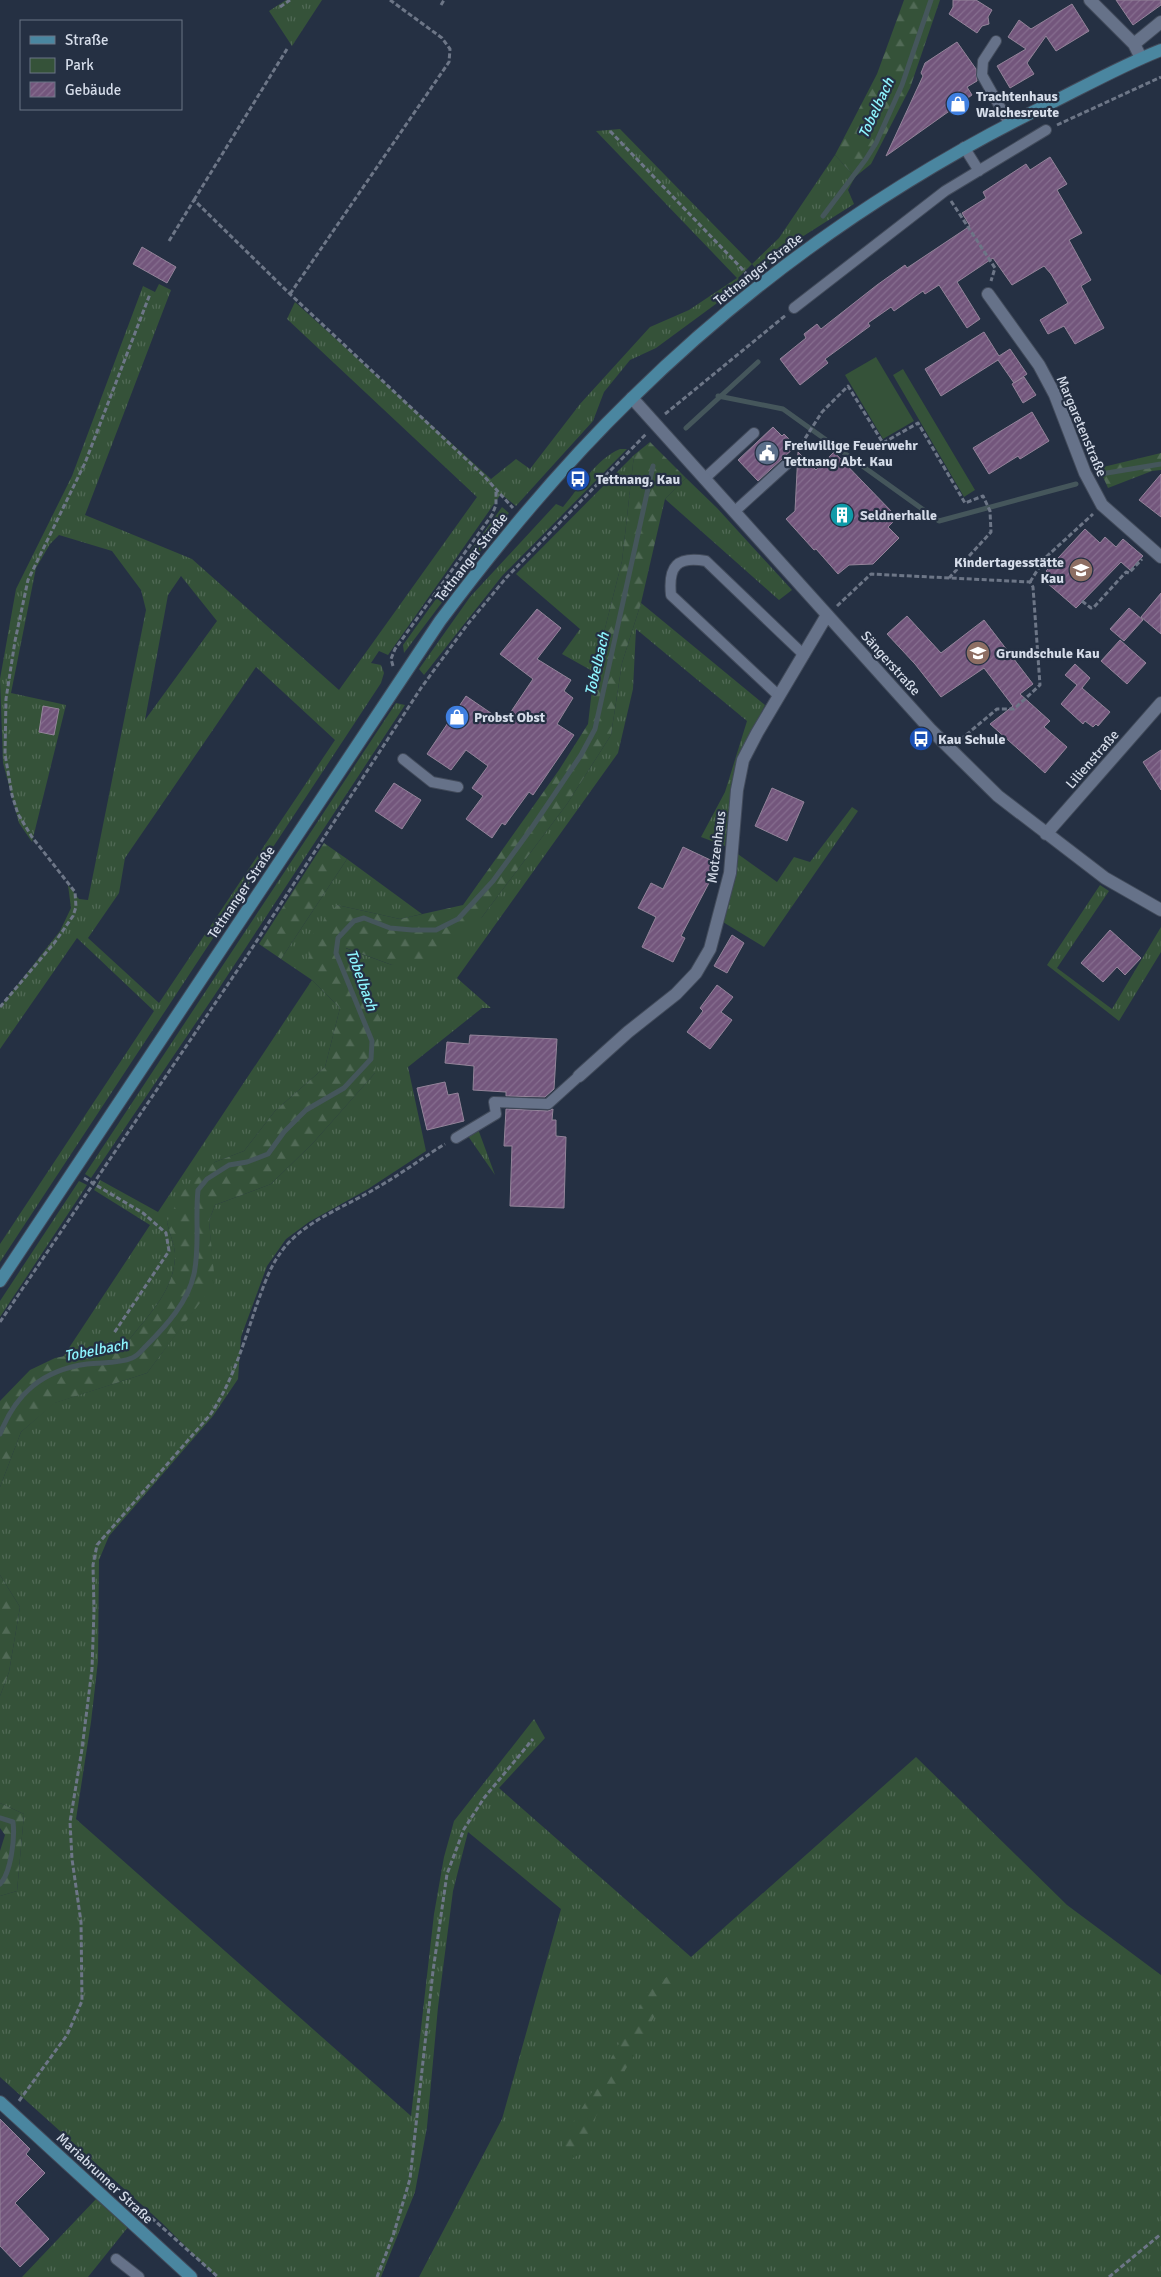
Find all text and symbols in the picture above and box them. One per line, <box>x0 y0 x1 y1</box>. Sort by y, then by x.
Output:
legend <box>20 20 182 110</box>
text: Straße <box>65 31 109 49</box>
text: Park <box>65 56 94 74</box>
water label: Tobelbach <box>854 74 898 141</box>
text: Gebäude <box>65 81 121 99</box>
place label: Trachtenhaus Walchesreute <box>976 88 1059 121</box>
shop icon: Trachtenhaus Walchesreute <box>945 91 971 117</box>
street label: Tettnanger Straße <box>710 229 806 309</box>
street label: Margaretenstraße <box>1053 373 1111 479</box>
place label: Freiwillige Feuerwehr Tettnang Abt. Kau <box>784 437 918 470</box>
public building icon: Freiwillige Feuerwehr Tettnang Abt. Kau <box>754 440 780 466</box>
bus stop icon: Tettnang, Kau <box>565 466 591 492</box>
place label: Tettnang, Kau <box>596 471 680 488</box>
building icon: Seldnerhalle <box>829 502 855 528</box>
place label: Seldnerhalle <box>860 507 937 524</box>
street label: Tettnanger Straße <box>431 509 511 605</box>
place label: Kindertagesstätte Kau <box>954 554 1064 587</box>
school or university icon: Kindertagesstätte Kau <box>1068 557 1094 583</box>
street label: Sängerstraße <box>857 628 924 699</box>
water label: Tobelbach <box>581 630 613 697</box>
school or university icon: Grundschule Kau <box>965 640 991 666</box>
place label: Grundschule Kau <box>996 645 1100 662</box>
shop icon: Probst Obst <box>444 704 470 730</box>
place label: Probst Obst <box>474 709 546 726</box>
bus stop icon: Kau Schule <box>908 726 934 752</box>
street label: Lilienstraße <box>1062 726 1123 792</box>
place label: Kau Schule <box>938 731 1006 748</box>
street label: Motzenhaus <box>704 810 729 884</box>
street label: Tettnanger Straße <box>204 843 279 942</box>
water label: Tobelbach <box>343 947 382 1014</box>
water label: Tobelbach <box>63 1335 130 1365</box>
street label: Mariabrunner Straße <box>53 2129 157 2228</box>

